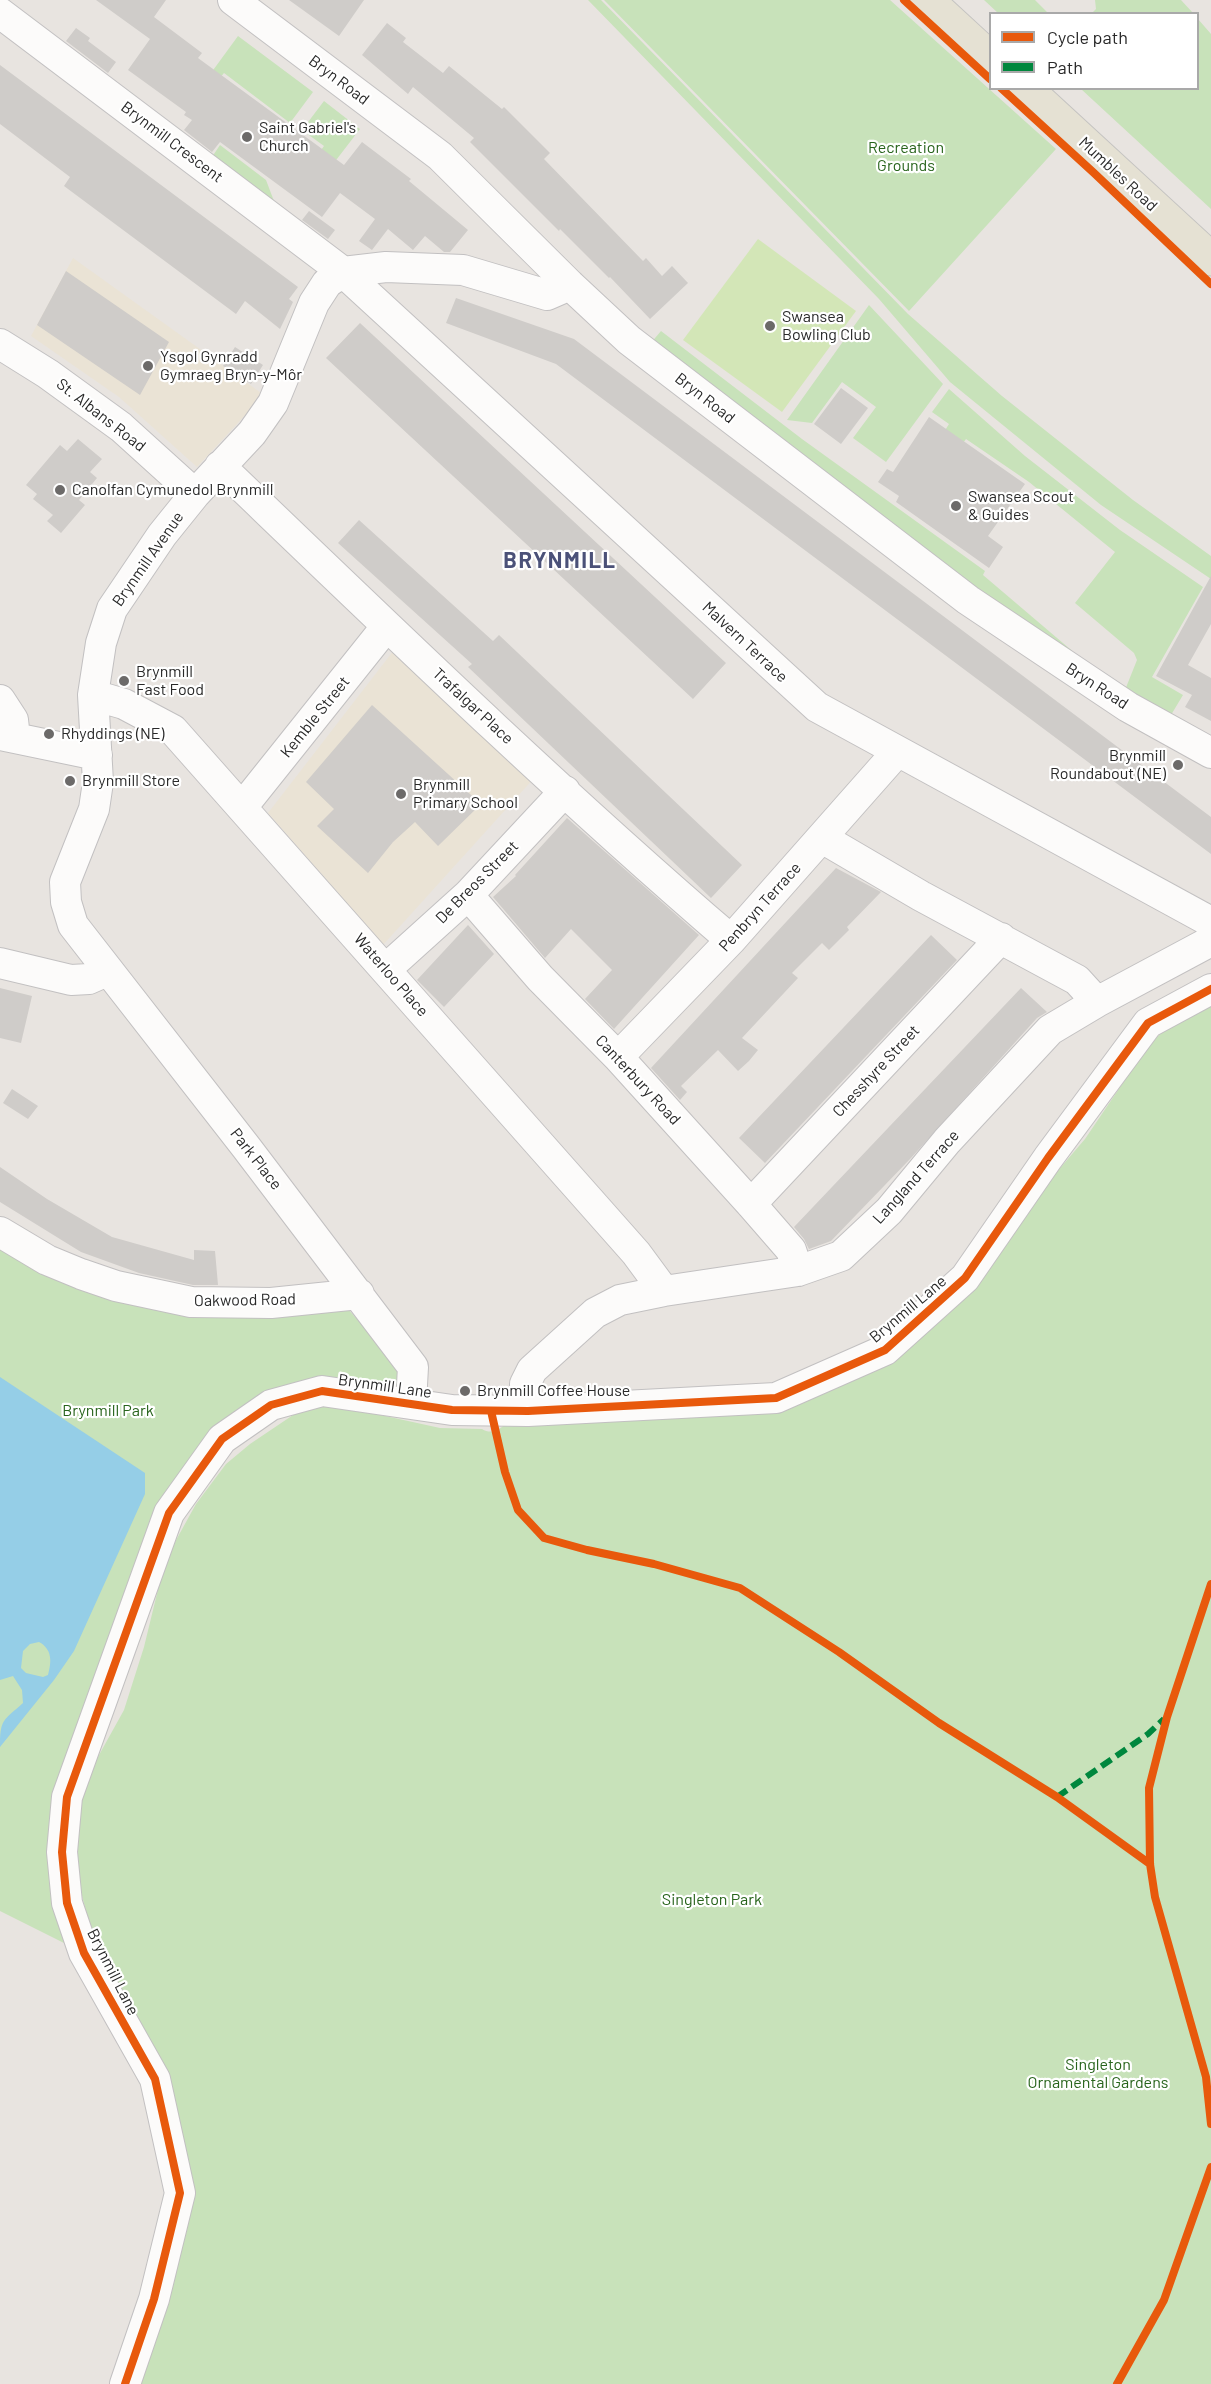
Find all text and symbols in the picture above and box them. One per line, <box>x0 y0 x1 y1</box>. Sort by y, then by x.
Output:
legend <box>989 12 1199 90</box>
text: Cycle path <box>1047 26 1128 48</box>
street label: Bryn Road <box>305 51 373 109</box>
text: Path <box>1047 56 1083 78</box>
street label: Brynmill Crescent <box>117 97 227 187</box>
place label: Saint Gabriel's Church <box>259 118 356 156</box>
marker: Saint Gabriel's Church <box>240 130 254 144</box>
street label: Mumbles Road <box>1075 133 1161 215</box>
park label: Recreation Grounds <box>868 138 944 176</box>
place label: Swansea Bowling Club <box>782 307 871 345</box>
marker: Swansea Bowling Club <box>763 319 777 333</box>
place label: Ysgol Gynradd Gymraeg Bryn-y-Môr <box>160 347 302 385</box>
marker: Ysgol Gynradd Gymraeg Bryn-y-Môr <box>141 359 155 373</box>
street label: Bryn Road <box>671 369 739 427</box>
street label: St. Albans Road <box>53 374 149 456</box>
place label: Canolfan Cymunedol Brynmill <box>72 480 273 500</box>
marker: Canolfan Cymunedol Brynmill <box>53 483 67 497</box>
place label: Swansea Scout & Guides <box>968 487 1074 525</box>
marker: Swansea Scout & Guides <box>949 499 963 513</box>
street label: Brynmill Avenue <box>108 508 188 610</box>
district label: BRYNMILL <box>503 548 617 574</box>
street label: Malvern Terrace <box>698 598 792 686</box>
street label: Bryn Road <box>1062 659 1132 713</box>
place label: Brynmill Fast Food <box>136 662 204 700</box>
street label: Trafalgar Place <box>429 664 517 748</box>
street label: Kemble Street <box>276 672 354 762</box>
marker: Brynmill Fast Food <box>117 674 131 688</box>
place label: Rhyddings (NE) <box>61 724 165 744</box>
marker: Rhyddings (NE) <box>42 727 56 741</box>
place label: Brynmill Roundabout (NE) <box>1050 746 1166 784</box>
marker: Brynmill Roundabout (NE) <box>1171 758 1185 772</box>
place label: Brynmill Store <box>82 771 180 791</box>
marker: Brynmill Store <box>63 774 77 788</box>
place label: Brynmill Primary School <box>413 775 518 813</box>
marker: Brynmill Primary School <box>394 787 408 801</box>
street label: De Breos Street <box>432 837 522 927</box>
street label: Penbryn Terrace <box>715 858 805 956</box>
street label: Waterloo Place <box>350 930 432 1020</box>
street label: Chesshyre Street <box>828 1021 924 1121</box>
street label: Canterbury Road <box>591 1031 685 1129</box>
street label: Park Place <box>226 1124 286 1194</box>
street label: Langland Terrace <box>869 1126 963 1228</box>
street label: Brynmill Lane <box>866 1271 950 1347</box>
street label: Oakwood Road <box>194 1290 296 1310</box>
street label: Brynmill Lane <box>337 1370 433 1402</box>
place label: Brynmill Coffee House <box>477 1381 630 1401</box>
marker: Brynmill Coffee House <box>458 1384 472 1398</box>
park label: Brynmill Park <box>62 1401 154 1421</box>
park label: Singleton Park <box>662 1890 762 1910</box>
street label: Brynmill Lane <box>83 1926 143 2018</box>
park label: Singleton Ornamental Gardens <box>1028 2055 1168 2093</box>

